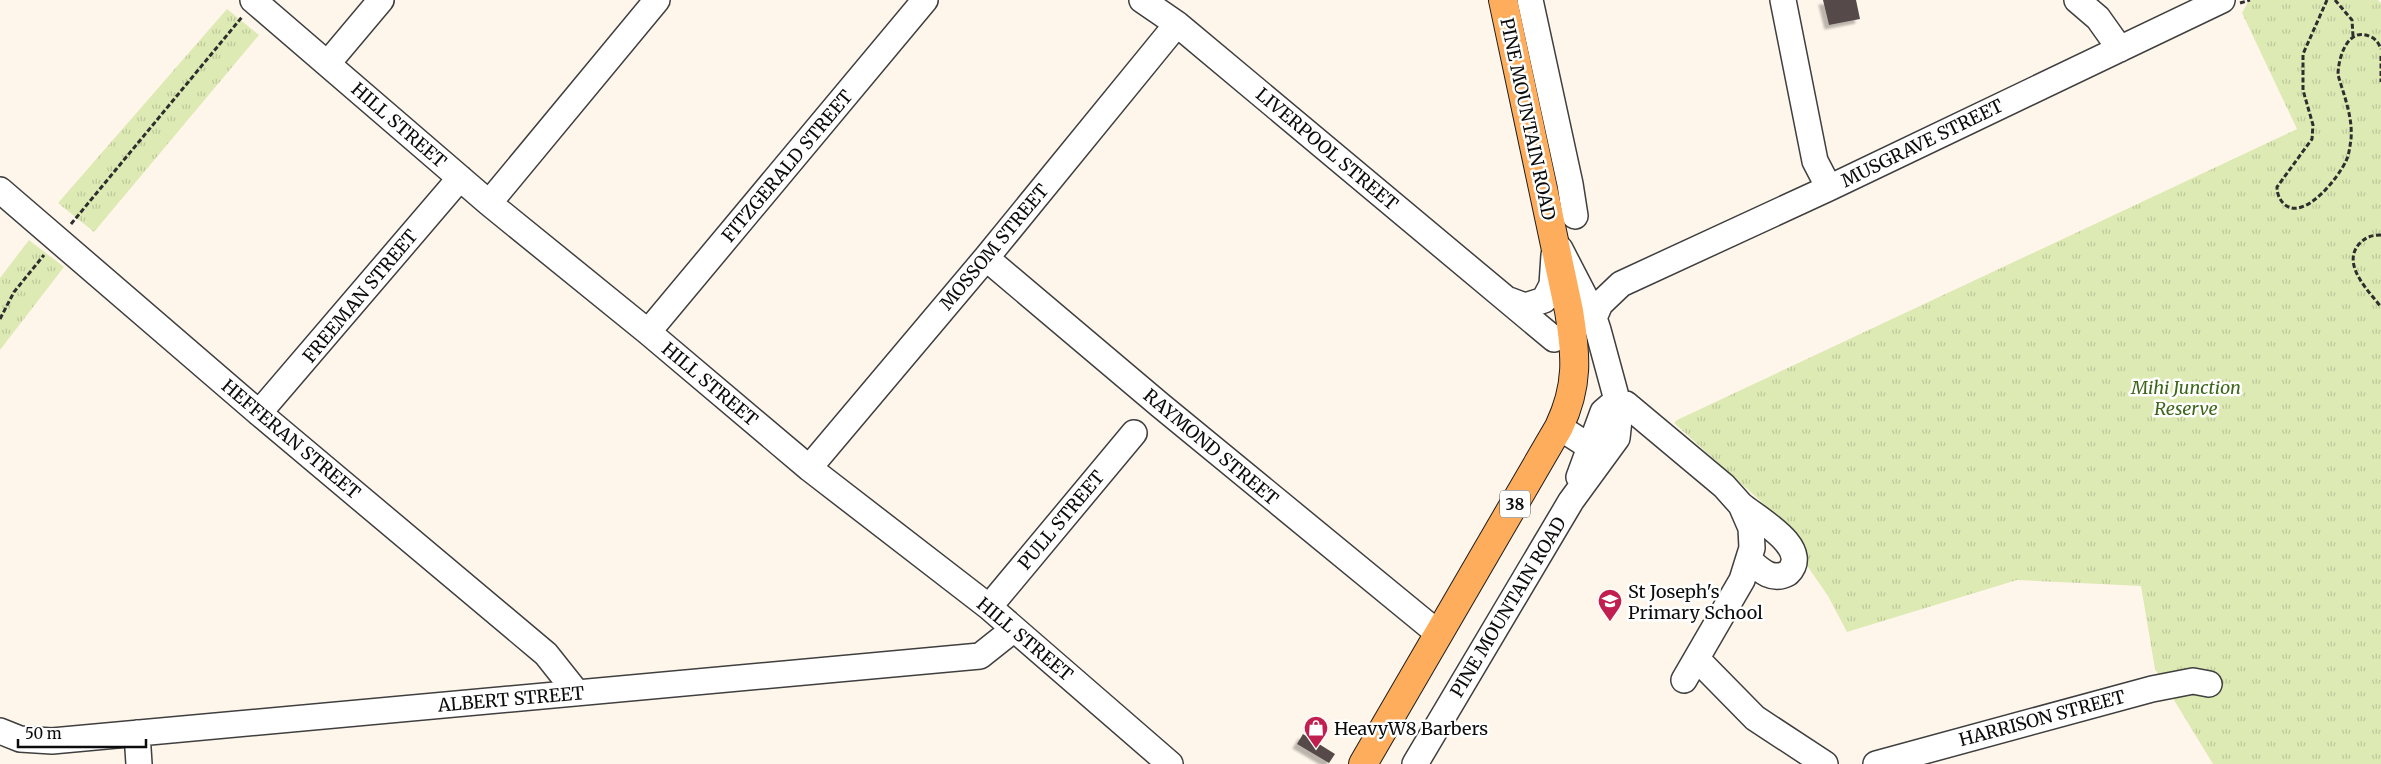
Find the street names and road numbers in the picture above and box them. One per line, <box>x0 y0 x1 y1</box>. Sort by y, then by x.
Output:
street label: PINE MOUNTAIN ROAD <box>1495 16 1561 222</box>
street label: HILL STREET <box>347 77 452 173</box>
street label: LIVERPOOL STREET <box>1251 83 1403 216</box>
street label: FITZGERALD STREET <box>717 85 858 247</box>
street label: MUSGRAVE STREET <box>1837 94 2007 192</box>
street label: MOSSOM STREET <box>935 179 1054 315</box>
street label: FREEMAN STREET <box>298 224 423 367</box>
street label: HILL STREET <box>657 337 763 431</box>
street label: HEFFERAN STREET <box>217 374 365 504</box>
street label: RAYMOND STREET <box>1139 384 1284 511</box>
street label: PULL STREET <box>1013 465 1109 574</box>
road number: 38 <box>1500 490 1530 518</box>
street label: PINE MOUNTAIN ROAD <box>1445 513 1571 701</box>
street label: HILL STREET <box>972 592 1078 686</box>
street label: ALBERT STREET <box>436 681 586 717</box>
street label: HARRISON STREET <box>1956 685 2128 751</box>

